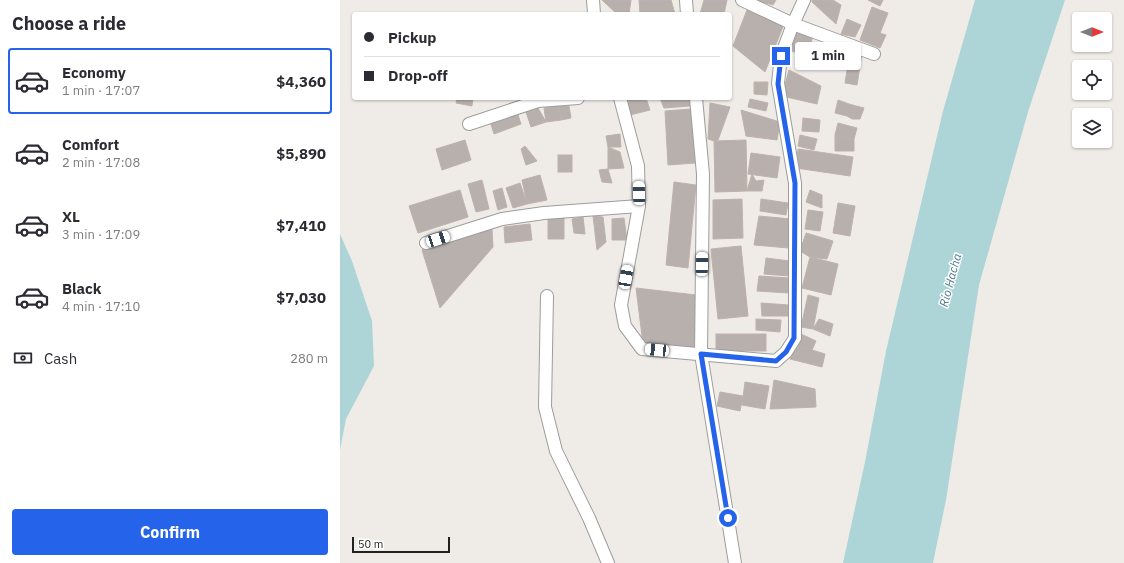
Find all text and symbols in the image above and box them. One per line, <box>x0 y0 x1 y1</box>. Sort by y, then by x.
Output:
text: Choose a ride <box>12 12 126 35</box>
north arrow <box>1072 12 1112 52</box>
map controls <box>1072 12 1112 148</box>
text: Pickup <box>388 28 436 47</box>
callout: 1 min <box>795 42 861 70</box>
route end <box>772 47 790 65</box>
text: 1 min <box>811 47 845 64</box>
button: locate <box>1072 60 1112 100</box>
icon: car <box>14 63 50 99</box>
text: Economy <box>62 63 126 82</box>
text: Drop-off <box>388 66 448 85</box>
text: $4,360 <box>276 72 326 91</box>
text: 1 min · 17:07 <box>62 82 140 99</box>
button: layers <box>1072 108 1112 148</box>
icon: car <box>14 135 50 171</box>
text: Comfort <box>62 135 119 154</box>
text: $5,890 <box>276 144 326 163</box>
text: 2 min · 17:08 <box>62 154 140 171</box>
car <box>633 181 645 205</box>
icon: car <box>14 207 50 243</box>
text: XL <box>62 207 80 226</box>
text: $7,410 <box>276 216 326 235</box>
text: 3 min · 17:09 <box>62 226 140 243</box>
car <box>425 230 451 248</box>
car <box>696 252 708 276</box>
water label: Río Hacha <box>936 252 964 308</box>
car <box>618 264 634 290</box>
icon: car <box>14 279 50 315</box>
text: Black <box>62 279 102 298</box>
text: $7,030 <box>276 288 326 307</box>
text: 4 min · 17:10 <box>62 298 140 315</box>
car <box>645 343 669 357</box>
icon: cash <box>12 347 34 369</box>
text: Cash <box>44 349 77 368</box>
text: 280 m <box>290 350 328 367</box>
button: Confirm <box>12 509 328 555</box>
route start <box>719 509 737 527</box>
scale bar <box>352 535 450 554</box>
text: 50 m <box>358 537 383 551</box>

